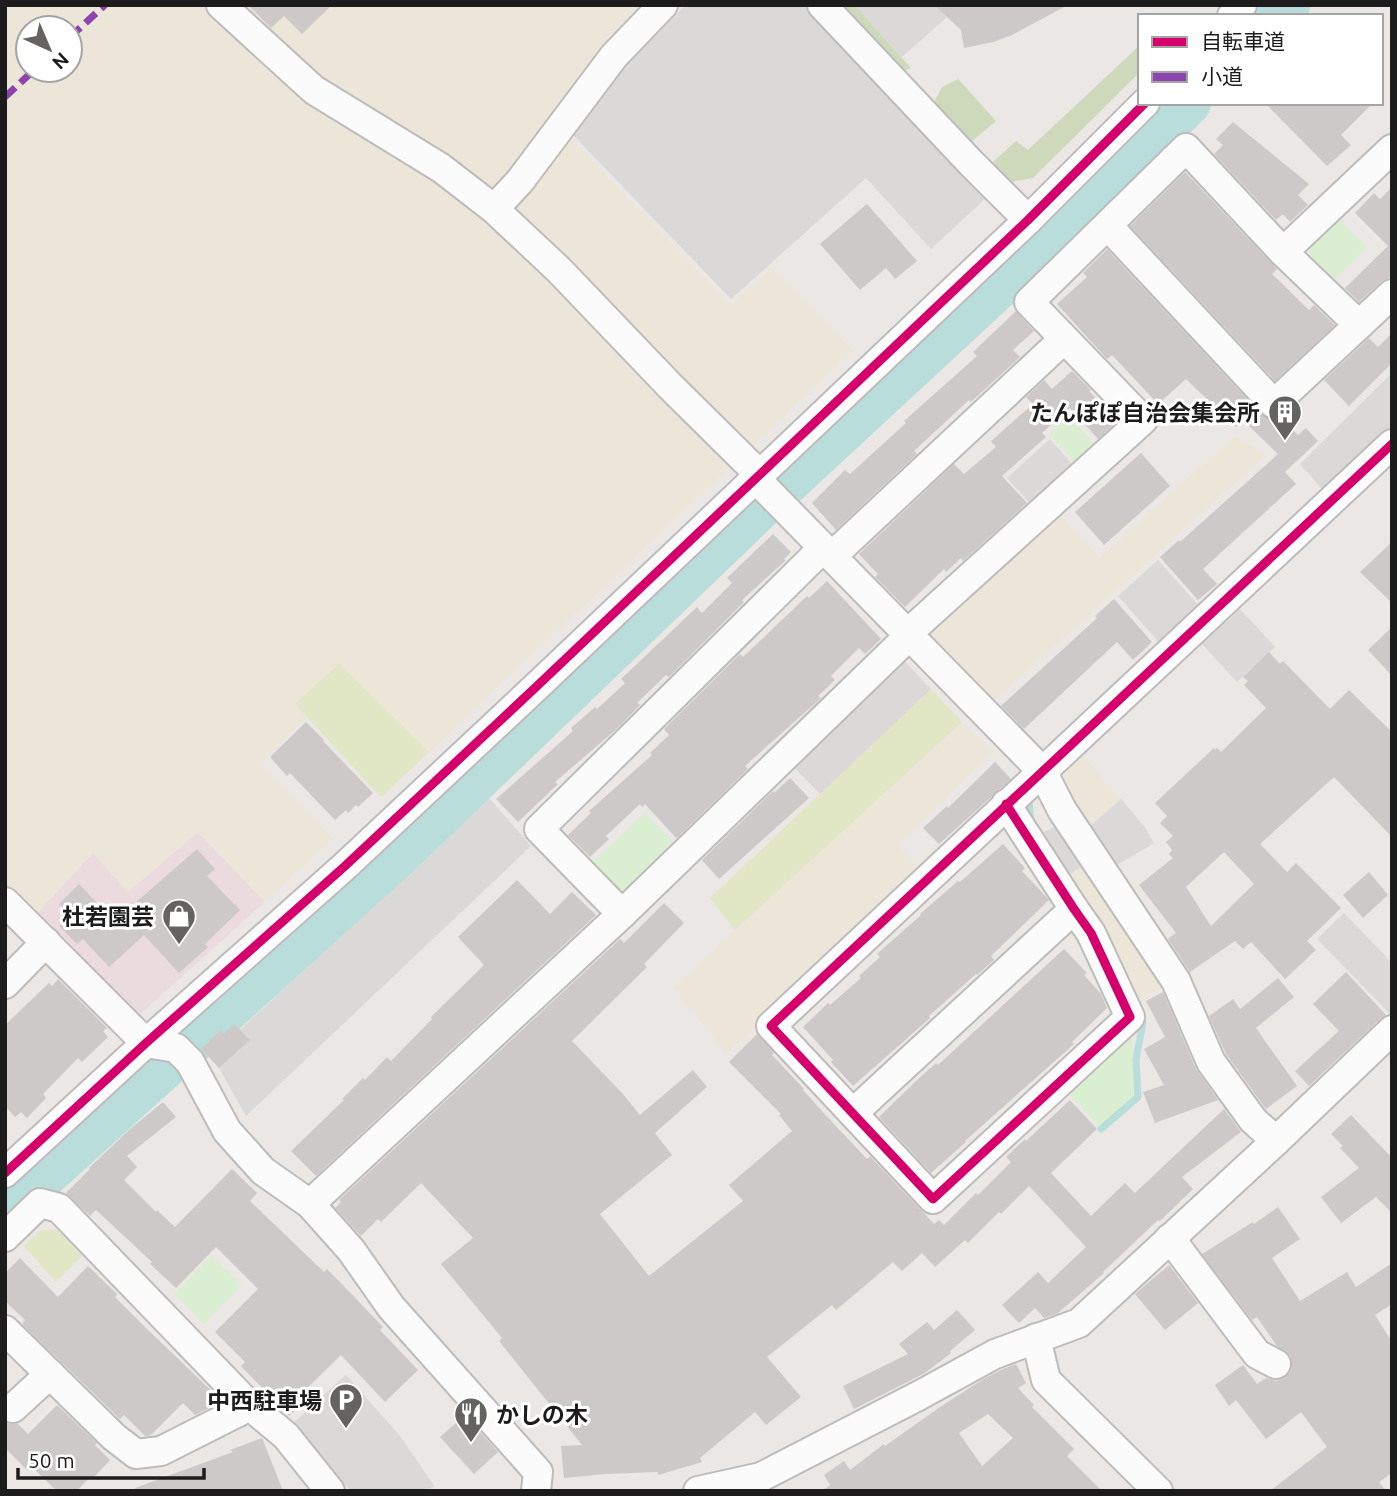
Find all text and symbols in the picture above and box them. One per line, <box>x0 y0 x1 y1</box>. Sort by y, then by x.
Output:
north arrow <box>14 14 84 84</box>
legend <box>1138 14 1383 105</box>
text: 自転車道 <box>1201 29 1285 53</box>
text: N <box>48 48 74 74</box>
text: 小道 <box>1201 64 1243 88</box>
building icon: たんぽぽ自治会集会所 <box>1266 393 1304 442</box>
place label: たんぽぽ自治会集会所 <box>1030 400 1260 425</box>
shop icon: 杜若園芸 <box>160 897 198 946</box>
place label: 杜若園芸 <box>62 904 154 929</box>
parking icon: 中西駐車場 <box>327 1381 365 1430</box>
place label: 中西駐車場 <box>207 1388 322 1413</box>
restaurant icon: かしの木 <box>452 1395 490 1444</box>
place label: かしの木 <box>496 1402 588 1427</box>
scale bar <box>18 1436 203 1480</box>
text: 50 m <box>28 1448 75 1472</box>

